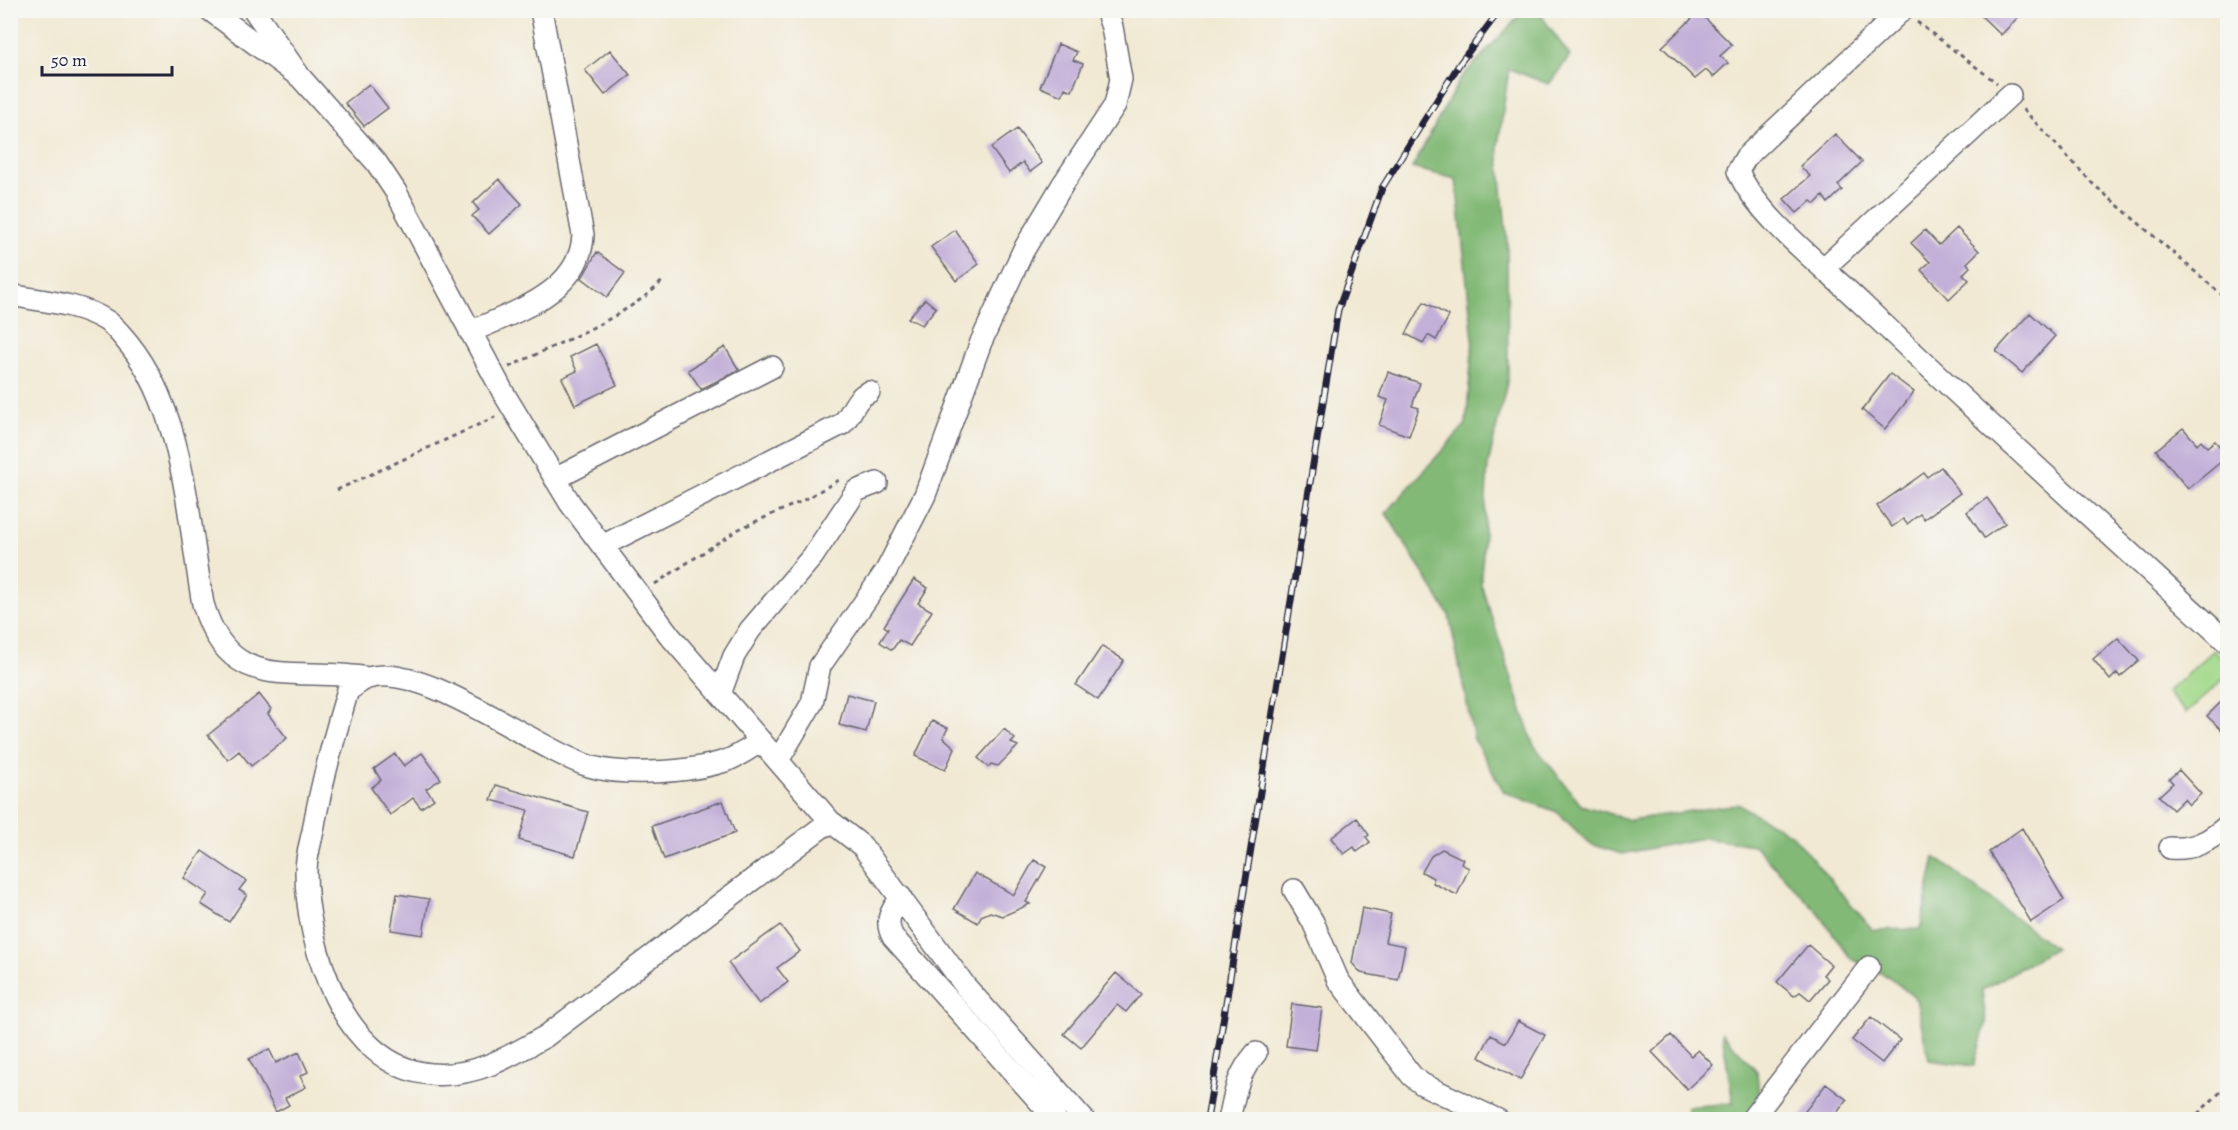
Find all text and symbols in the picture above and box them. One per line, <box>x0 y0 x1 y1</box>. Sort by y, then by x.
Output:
scale bar <box>42 39 172 77</box>
text: 50 m <box>51 48 87 72</box>

